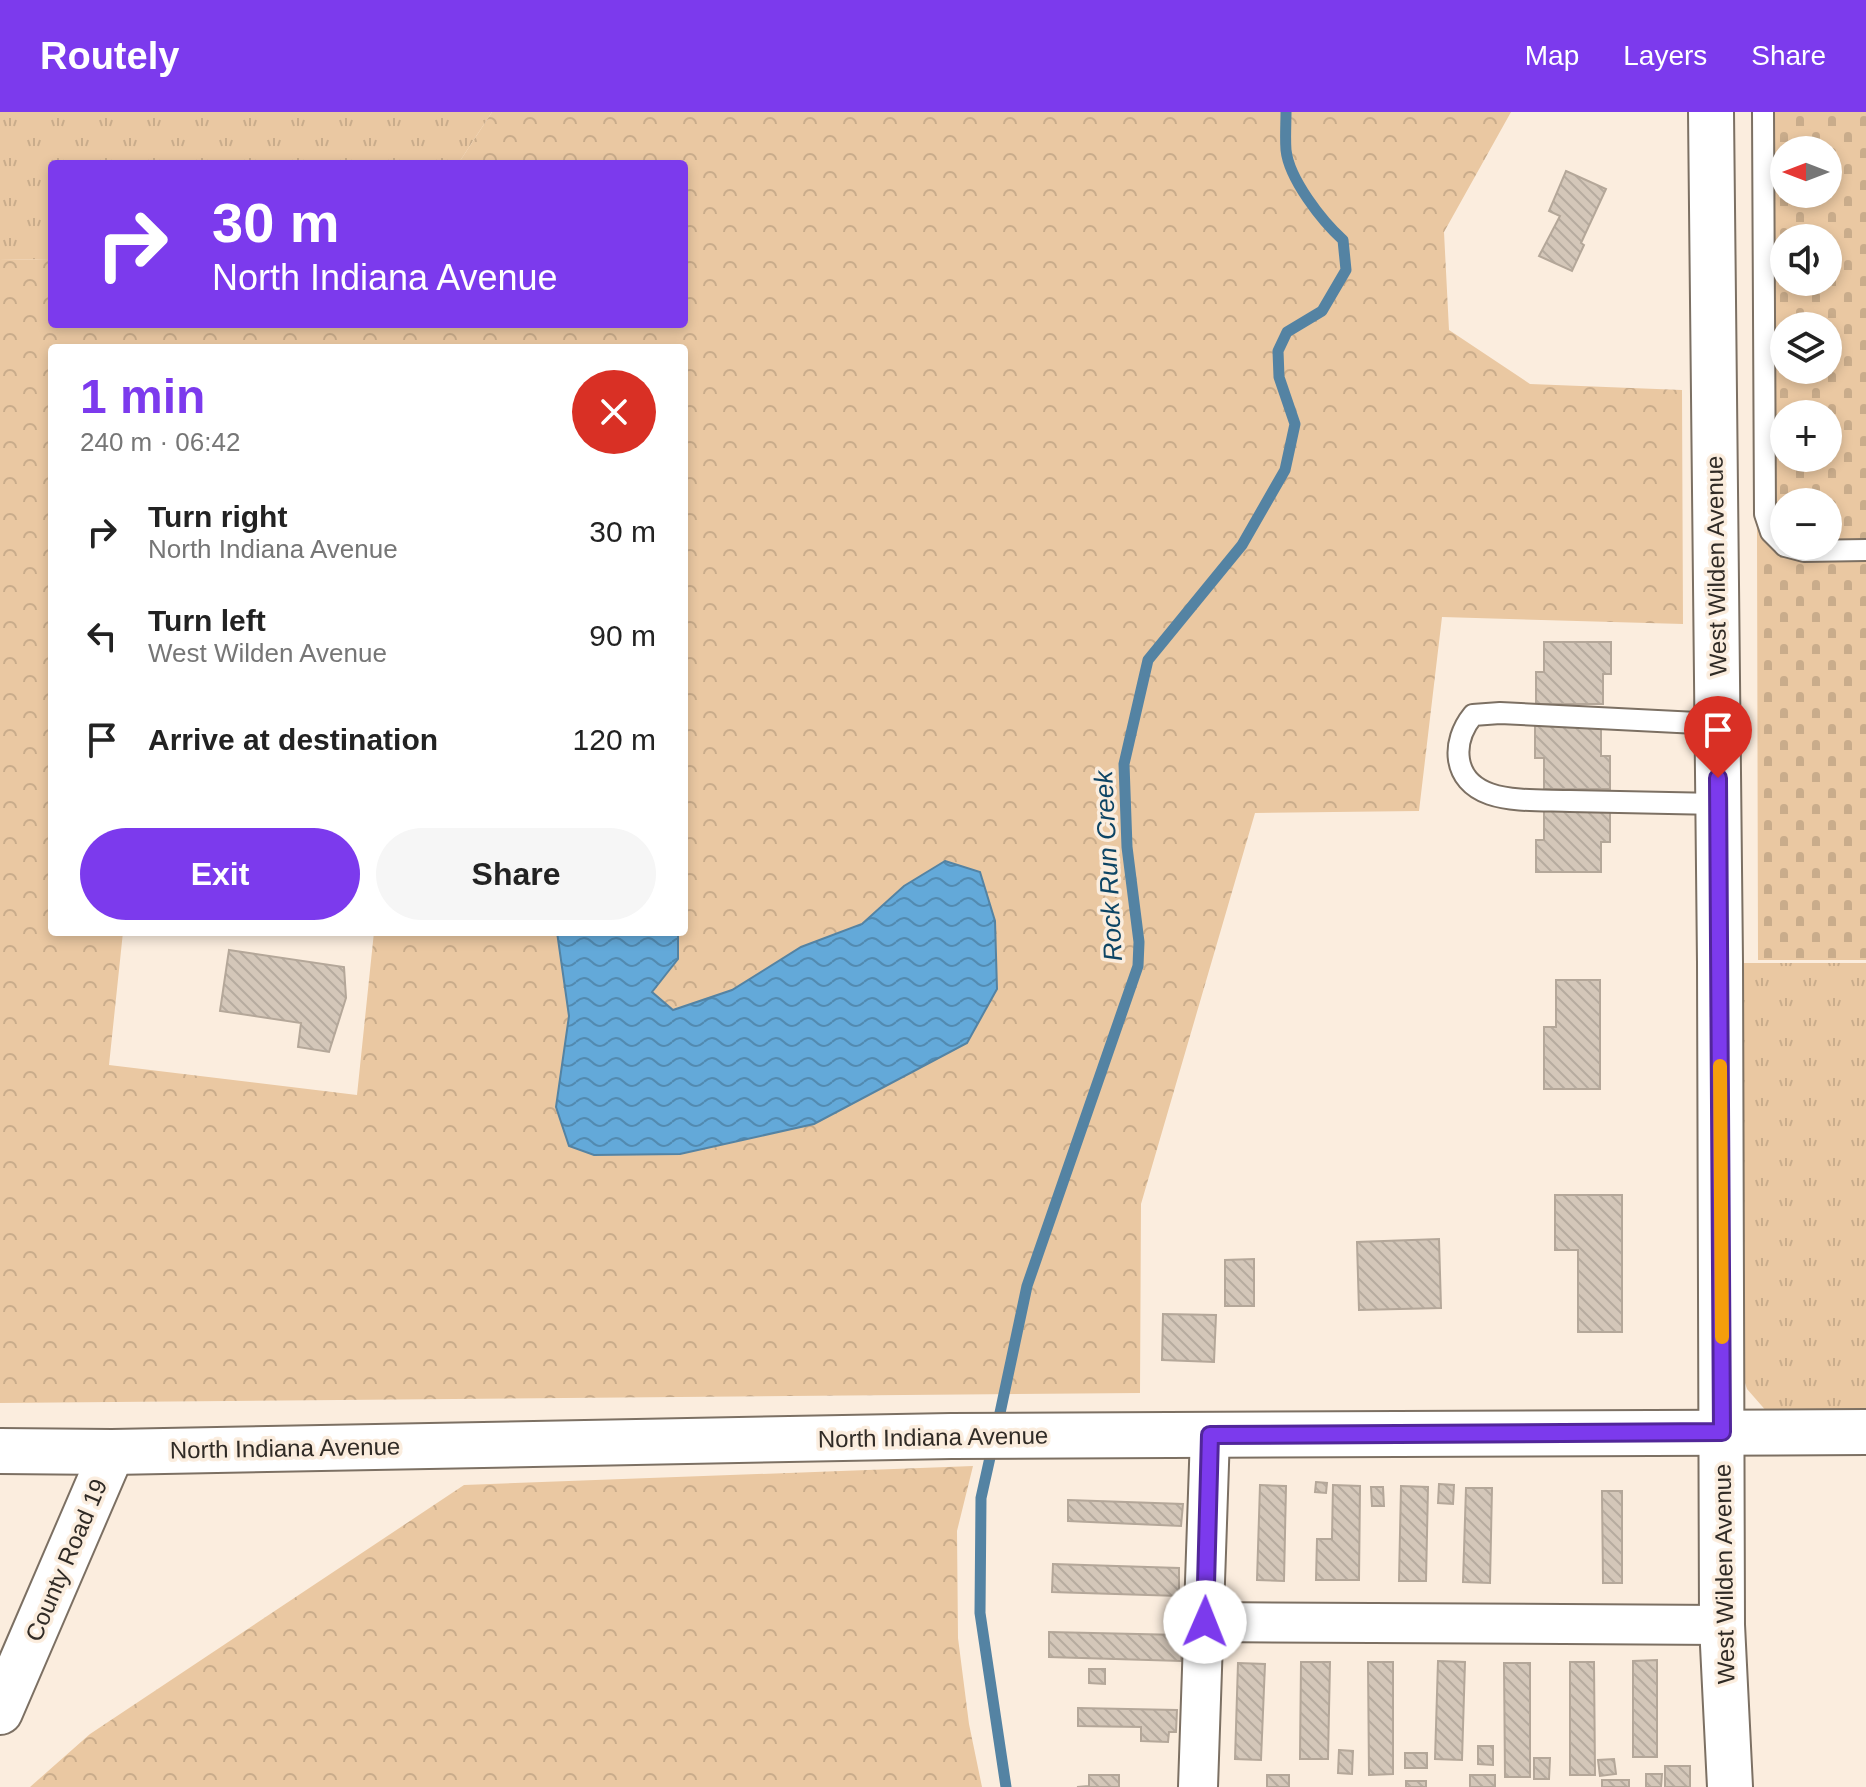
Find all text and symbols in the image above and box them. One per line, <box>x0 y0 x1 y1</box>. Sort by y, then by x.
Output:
text: Routely <box>40 35 179 77</box>
text: Map <box>1525 40 1579 71</box>
text: Layers <box>1623 40 1707 71</box>
text: Share <box>1751 40 1826 71</box>
north arrow <box>1770 136 1842 208</box>
map controls <box>1770 136 1842 560</box>
text: 30 m <box>212 191 340 254</box>
icon: right <box>80 192 184 296</box>
button: sound <box>1770 224 1842 296</box>
text: North Indiana Avenue <box>212 257 558 298</box>
button: layers <box>1770 312 1842 384</box>
text: 1 min <box>80 370 205 423</box>
button: close <box>572 370 656 454</box>
button: + <box>1770 400 1842 472</box>
text: 240 m · 06:42 <box>80 427 240 457</box>
street label: West Wilden Avenue <box>1701 455 1731 677</box>
button: − <box>1770 488 1842 560</box>
text: Turn right <box>148 500 287 533</box>
icon: right <box>80 510 124 554</box>
text: 30 m <box>589 515 656 548</box>
text: North Indiana Avenue <box>148 534 398 564</box>
text: Turn left <box>148 604 266 637</box>
icon: left <box>80 614 124 658</box>
text: 90 m <box>589 619 656 652</box>
text: West Wilden Avenue <box>148 638 387 668</box>
pin <box>1684 696 1752 778</box>
icon: arrive <box>1696 708 1740 752</box>
icon: arrive <box>80 718 124 762</box>
text: Arrive at destination <box>148 723 438 756</box>
text: 120 m <box>573 723 656 756</box>
water label: Rock Run Creek <box>1088 768 1128 962</box>
button: Exit <box>80 828 360 920</box>
button: Share <box>376 828 656 920</box>
street label: North Indiana Avenue <box>818 1421 1048 1453</box>
street label: North Indiana Avenue <box>170 1432 400 1464</box>
street label: West Wilden Avenue <box>1709 1463 1739 1685</box>
street label: County Road 19 <box>20 1475 112 1645</box>
position arrow <box>1163 1580 1247 1664</box>

